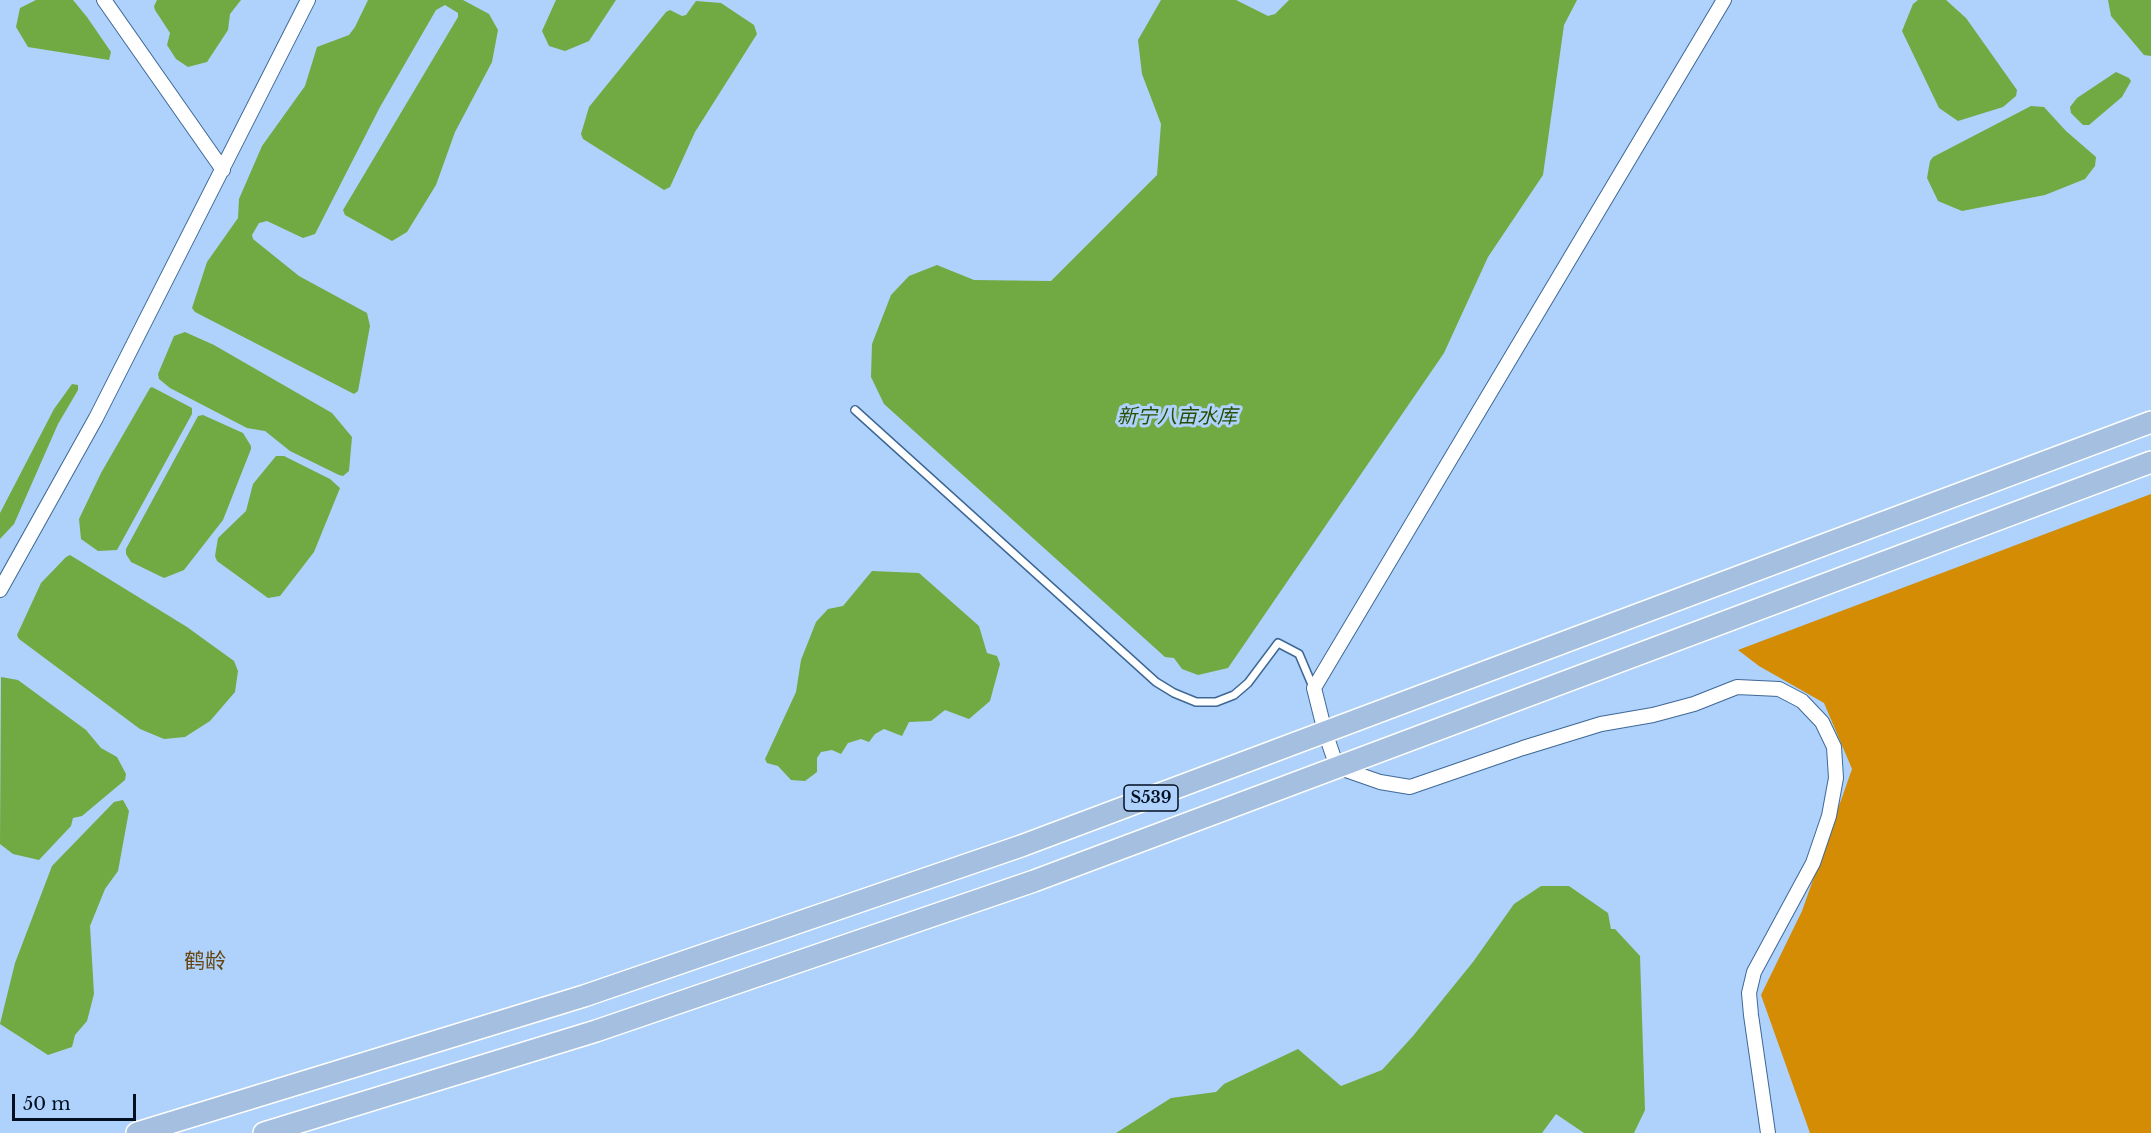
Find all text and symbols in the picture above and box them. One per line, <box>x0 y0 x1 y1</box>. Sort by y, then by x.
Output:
water label: 新宁八亩水库 <box>1117 405 1237 429</box>
road number: S539 <box>1124 785 1178 811</box>
district label: 鹤龄 <box>184 949 226 975</box>
scale bar <box>15 1082 140 1120</box>
text: 50 m <box>23 1093 71 1115</box>

